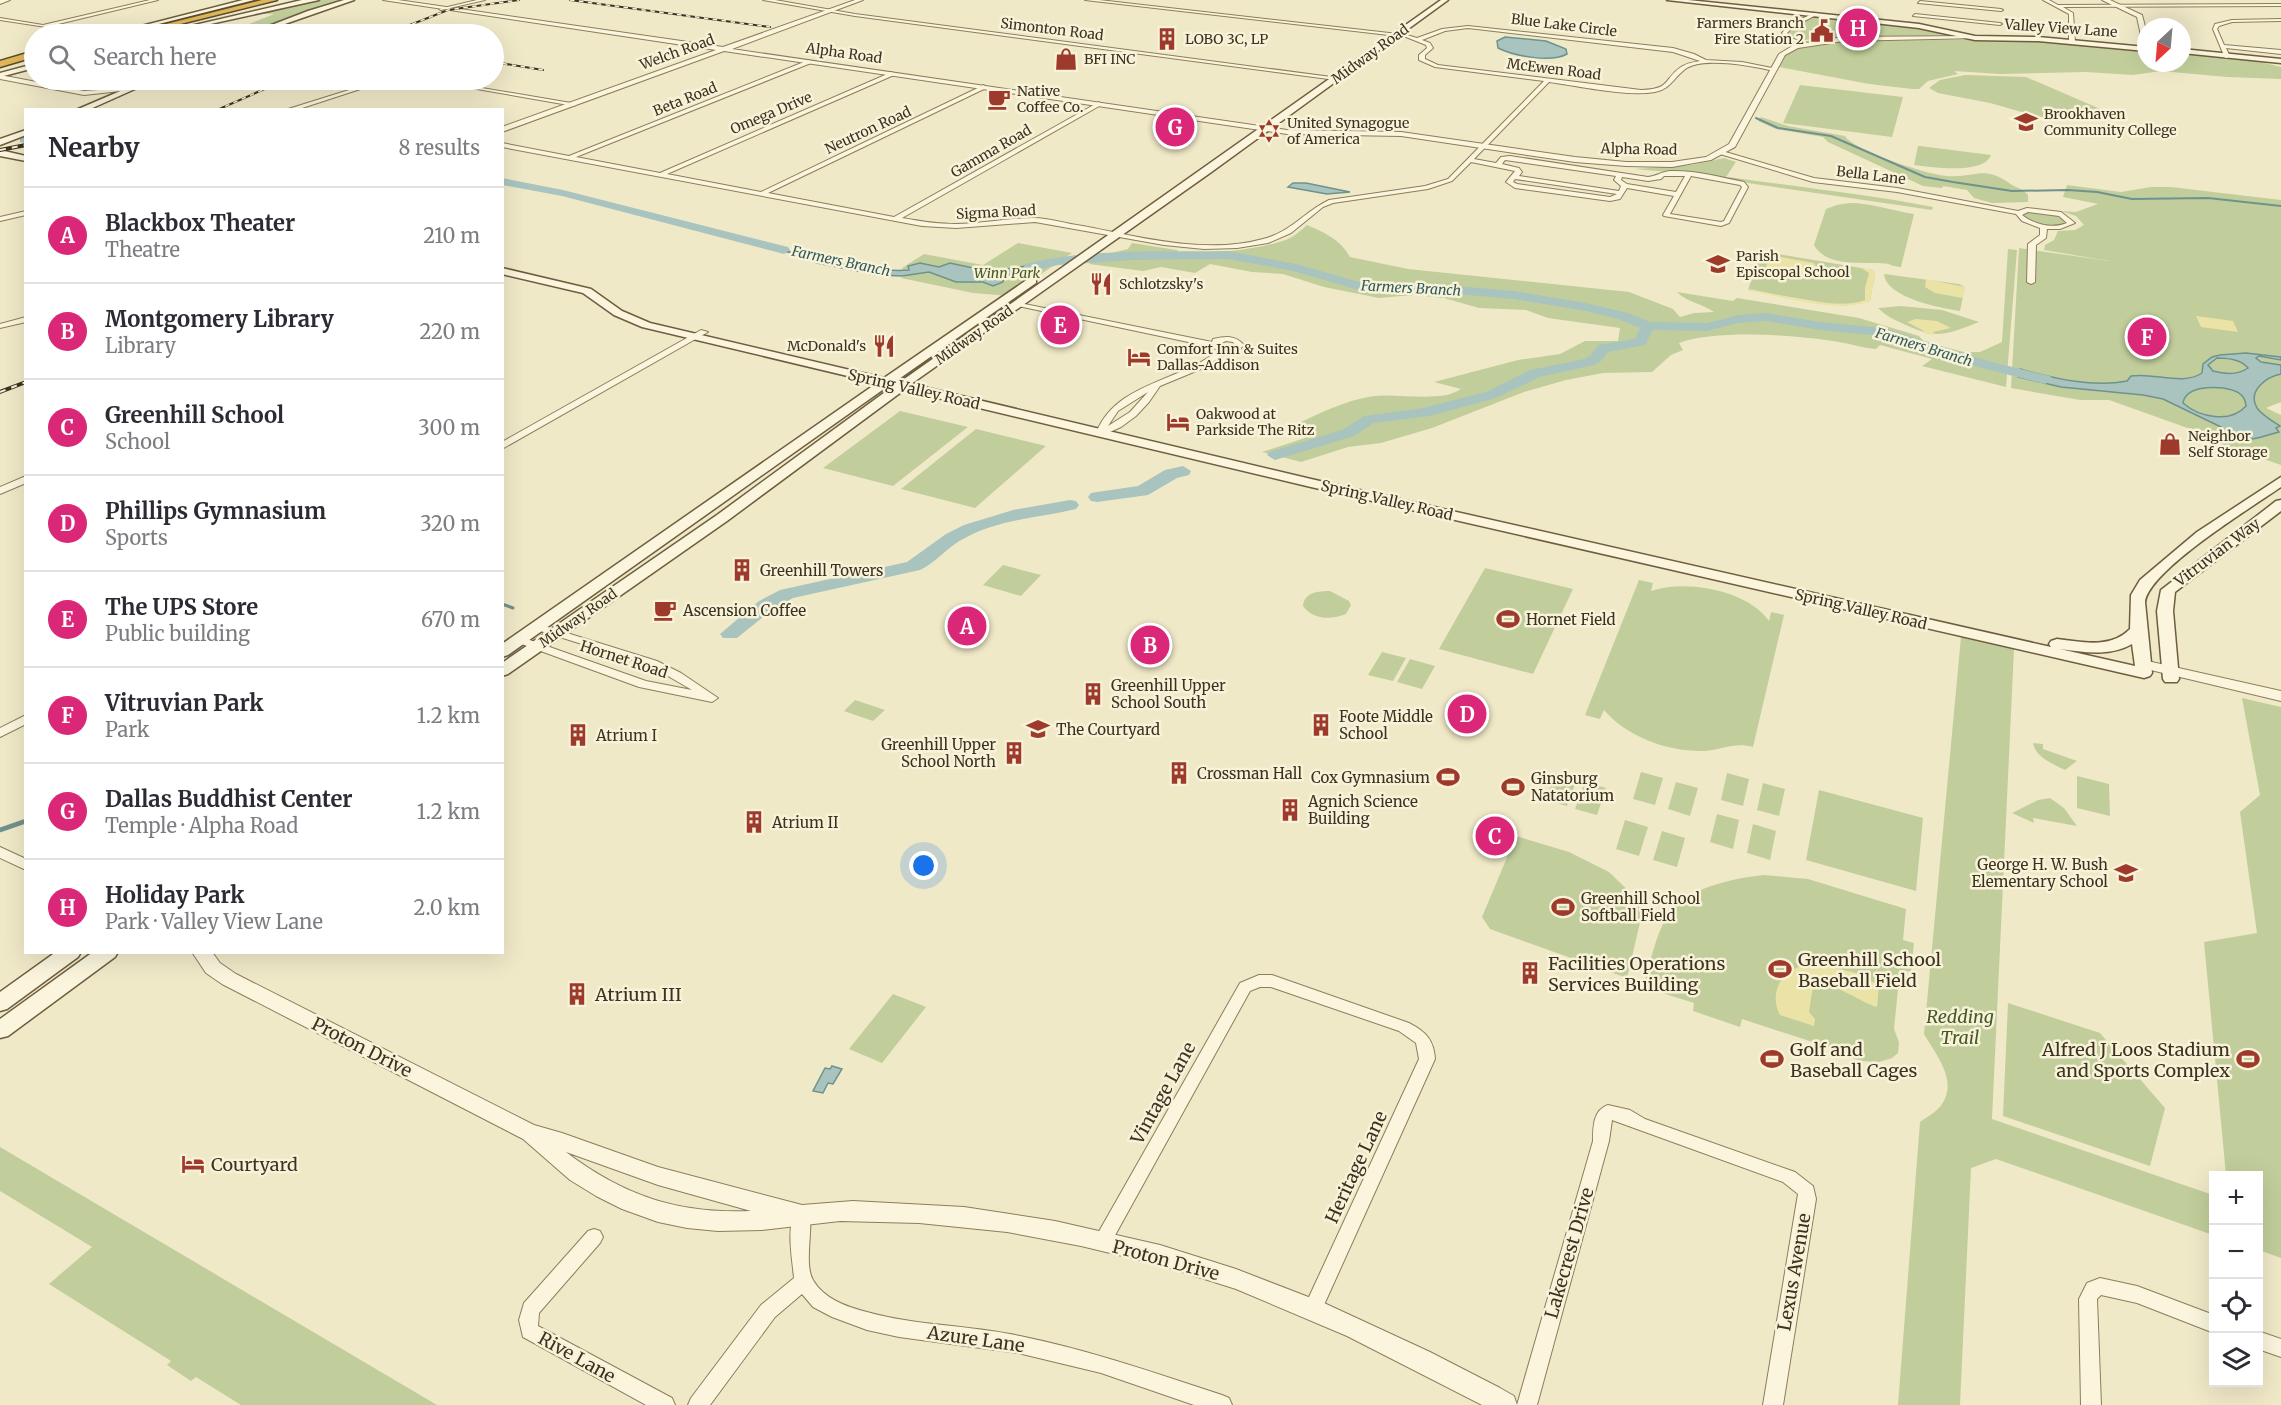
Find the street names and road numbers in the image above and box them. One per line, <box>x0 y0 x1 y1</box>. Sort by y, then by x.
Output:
street label: Blue Lake Circle <box>1510 10 1618 40</box>
street label: Simonton Road <box>999 14 1105 44</box>
street label: Valley View Lane <box>2003 15 2118 41</box>
street label: Midway Road <box>1328 20 1413 88</box>
street label: Welch Road <box>636 30 717 74</box>
street label: Alpha Road <box>804 39 884 67</box>
street label: McEwen Road <box>1506 54 1603 84</box>
street label: Beta Road <box>650 78 720 120</box>
street label: Omega Drive <box>727 88 815 138</box>
street label: Neutron Road <box>822 102 914 158</box>
street label: Gamma Road <box>947 120 1035 181</box>
street label: Alpha Road <box>1599 139 1678 159</box>
street label: Bella Lane <box>1835 162 1907 188</box>
street label: Sigma Road <box>956 201 1037 223</box>
street label: Midway Road <box>931 301 1017 369</box>
street label: Spring Valley Road <box>846 365 982 413</box>
street label: Spring Valley Road <box>1319 476 1455 524</box>
street label: Vitruvian Way <box>2170 513 2264 591</box>
street label: Midway Road <box>535 584 621 652</box>
street label: Spring Valley Road <box>1793 585 1929 633</box>
street label: Hornet Road <box>578 636 670 682</box>
street label: Proton Drive <box>308 1012 416 1082</box>
street label: Vintage Lane <box>1125 1038 1200 1149</box>
street label: Heritage Lane <box>1320 1107 1392 1227</box>
street label: Lakecrest Drive <box>1539 1185 1599 1321</box>
street label: Lexus Avenue <box>1772 1211 1816 1333</box>
street label: Proton Drive <box>1110 1235 1222 1285</box>
street label: Azure Lane <box>925 1321 1026 1357</box>
street label: Rive Lane <box>534 1326 620 1388</box>

